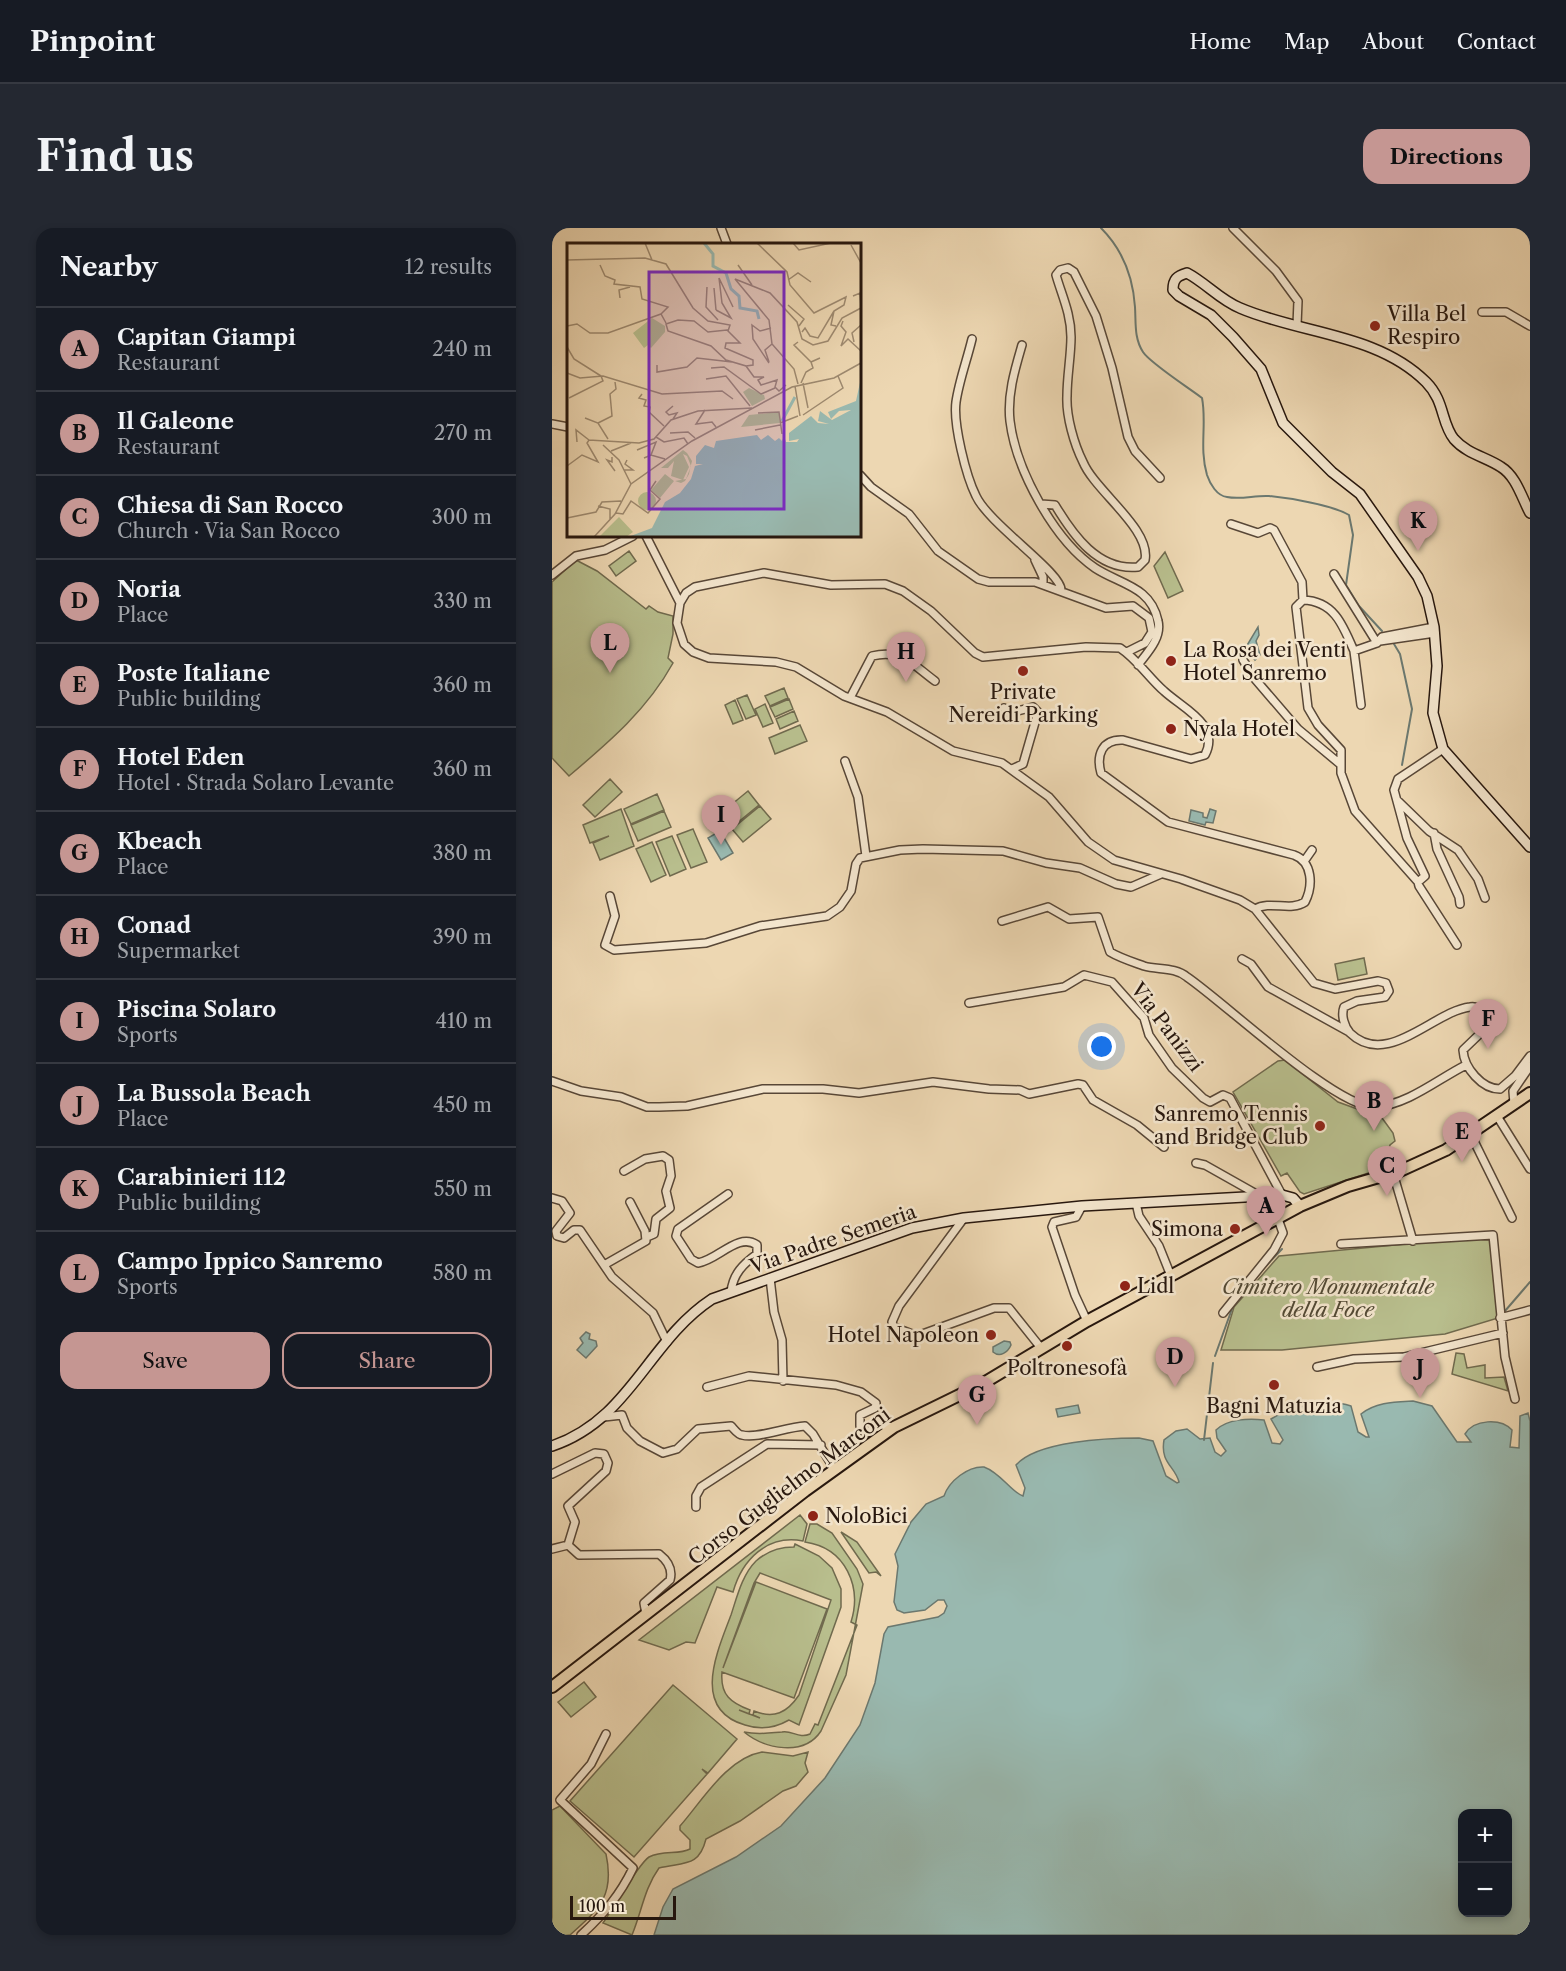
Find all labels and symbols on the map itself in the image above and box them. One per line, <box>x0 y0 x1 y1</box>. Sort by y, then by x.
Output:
inset map <box>567 243 861 537</box>
place label: Villa Bel Respiro <box>1386 302 1466 349</box>
marker: Villa Bel Respiro <box>1368 319 1382 333</box>
pin: K <box>1398 502 1438 551</box>
pin: L <box>590 624 630 673</box>
pin: H <box>886 632 926 682</box>
place label: La Rosa dei Venti Hotel Sanremo <box>1183 638 1346 685</box>
marker: La Rosa dei Venti Hotel Sanremo <box>1164 654 1178 668</box>
marker: Private Nereidi Parking <box>1016 664 1030 678</box>
place label: Private Nereidi Parking <box>949 680 1098 727</box>
place label: Nyala Hotel <box>1183 717 1295 741</box>
marker: Nyala Hotel <box>1164 722 1178 736</box>
pin: I <box>702 796 740 845</box>
street label: Via Panizzi <box>1125 977 1208 1076</box>
pin: F <box>1468 1000 1508 1049</box>
your location <box>1087 1032 1116 1061</box>
pin: B <box>1354 1082 1394 1131</box>
place label: Sanremo Tennis and Bridge Club <box>1154 1102 1308 1149</box>
pin: E <box>1442 1112 1482 1162</box>
marker: Sanremo Tennis and Bridge Club <box>1313 1119 1327 1133</box>
pin: C <box>1368 1146 1406 1196</box>
pin: A <box>1246 1186 1286 1236</box>
street label: Via Padre Semeria <box>746 1199 920 1279</box>
place label: Simona <box>1151 1217 1223 1241</box>
marker: Simona <box>1228 1222 1242 1236</box>
place label: Lidl <box>1137 1274 1174 1298</box>
park label: Cimitero Monumentale della Foce <box>1222 1275 1435 1322</box>
marker: Lidl <box>1118 1279 1132 1293</box>
place label: Hotel Napoleon <box>827 1323 979 1347</box>
marker: Hotel Napoleon <box>984 1328 998 1342</box>
pin: D <box>1156 1338 1194 1387</box>
marker: Poltronesofà <box>1060 1339 1074 1353</box>
pin: J <box>1400 1348 1440 1398</box>
place label: Poltronesofà <box>1007 1356 1128 1380</box>
pin: G <box>958 1376 996 1425</box>
marker: Bagni Matuzia <box>1267 1378 1281 1392</box>
place label: Bagni Matuzia <box>1206 1394 1342 1418</box>
street label: Corso Guglielmo Marconi <box>683 1402 895 1570</box>
place label: NoloBici <box>825 1504 908 1528</box>
marker: NoloBici <box>806 1509 820 1523</box>
scale bar <box>570 1893 676 1920</box>

